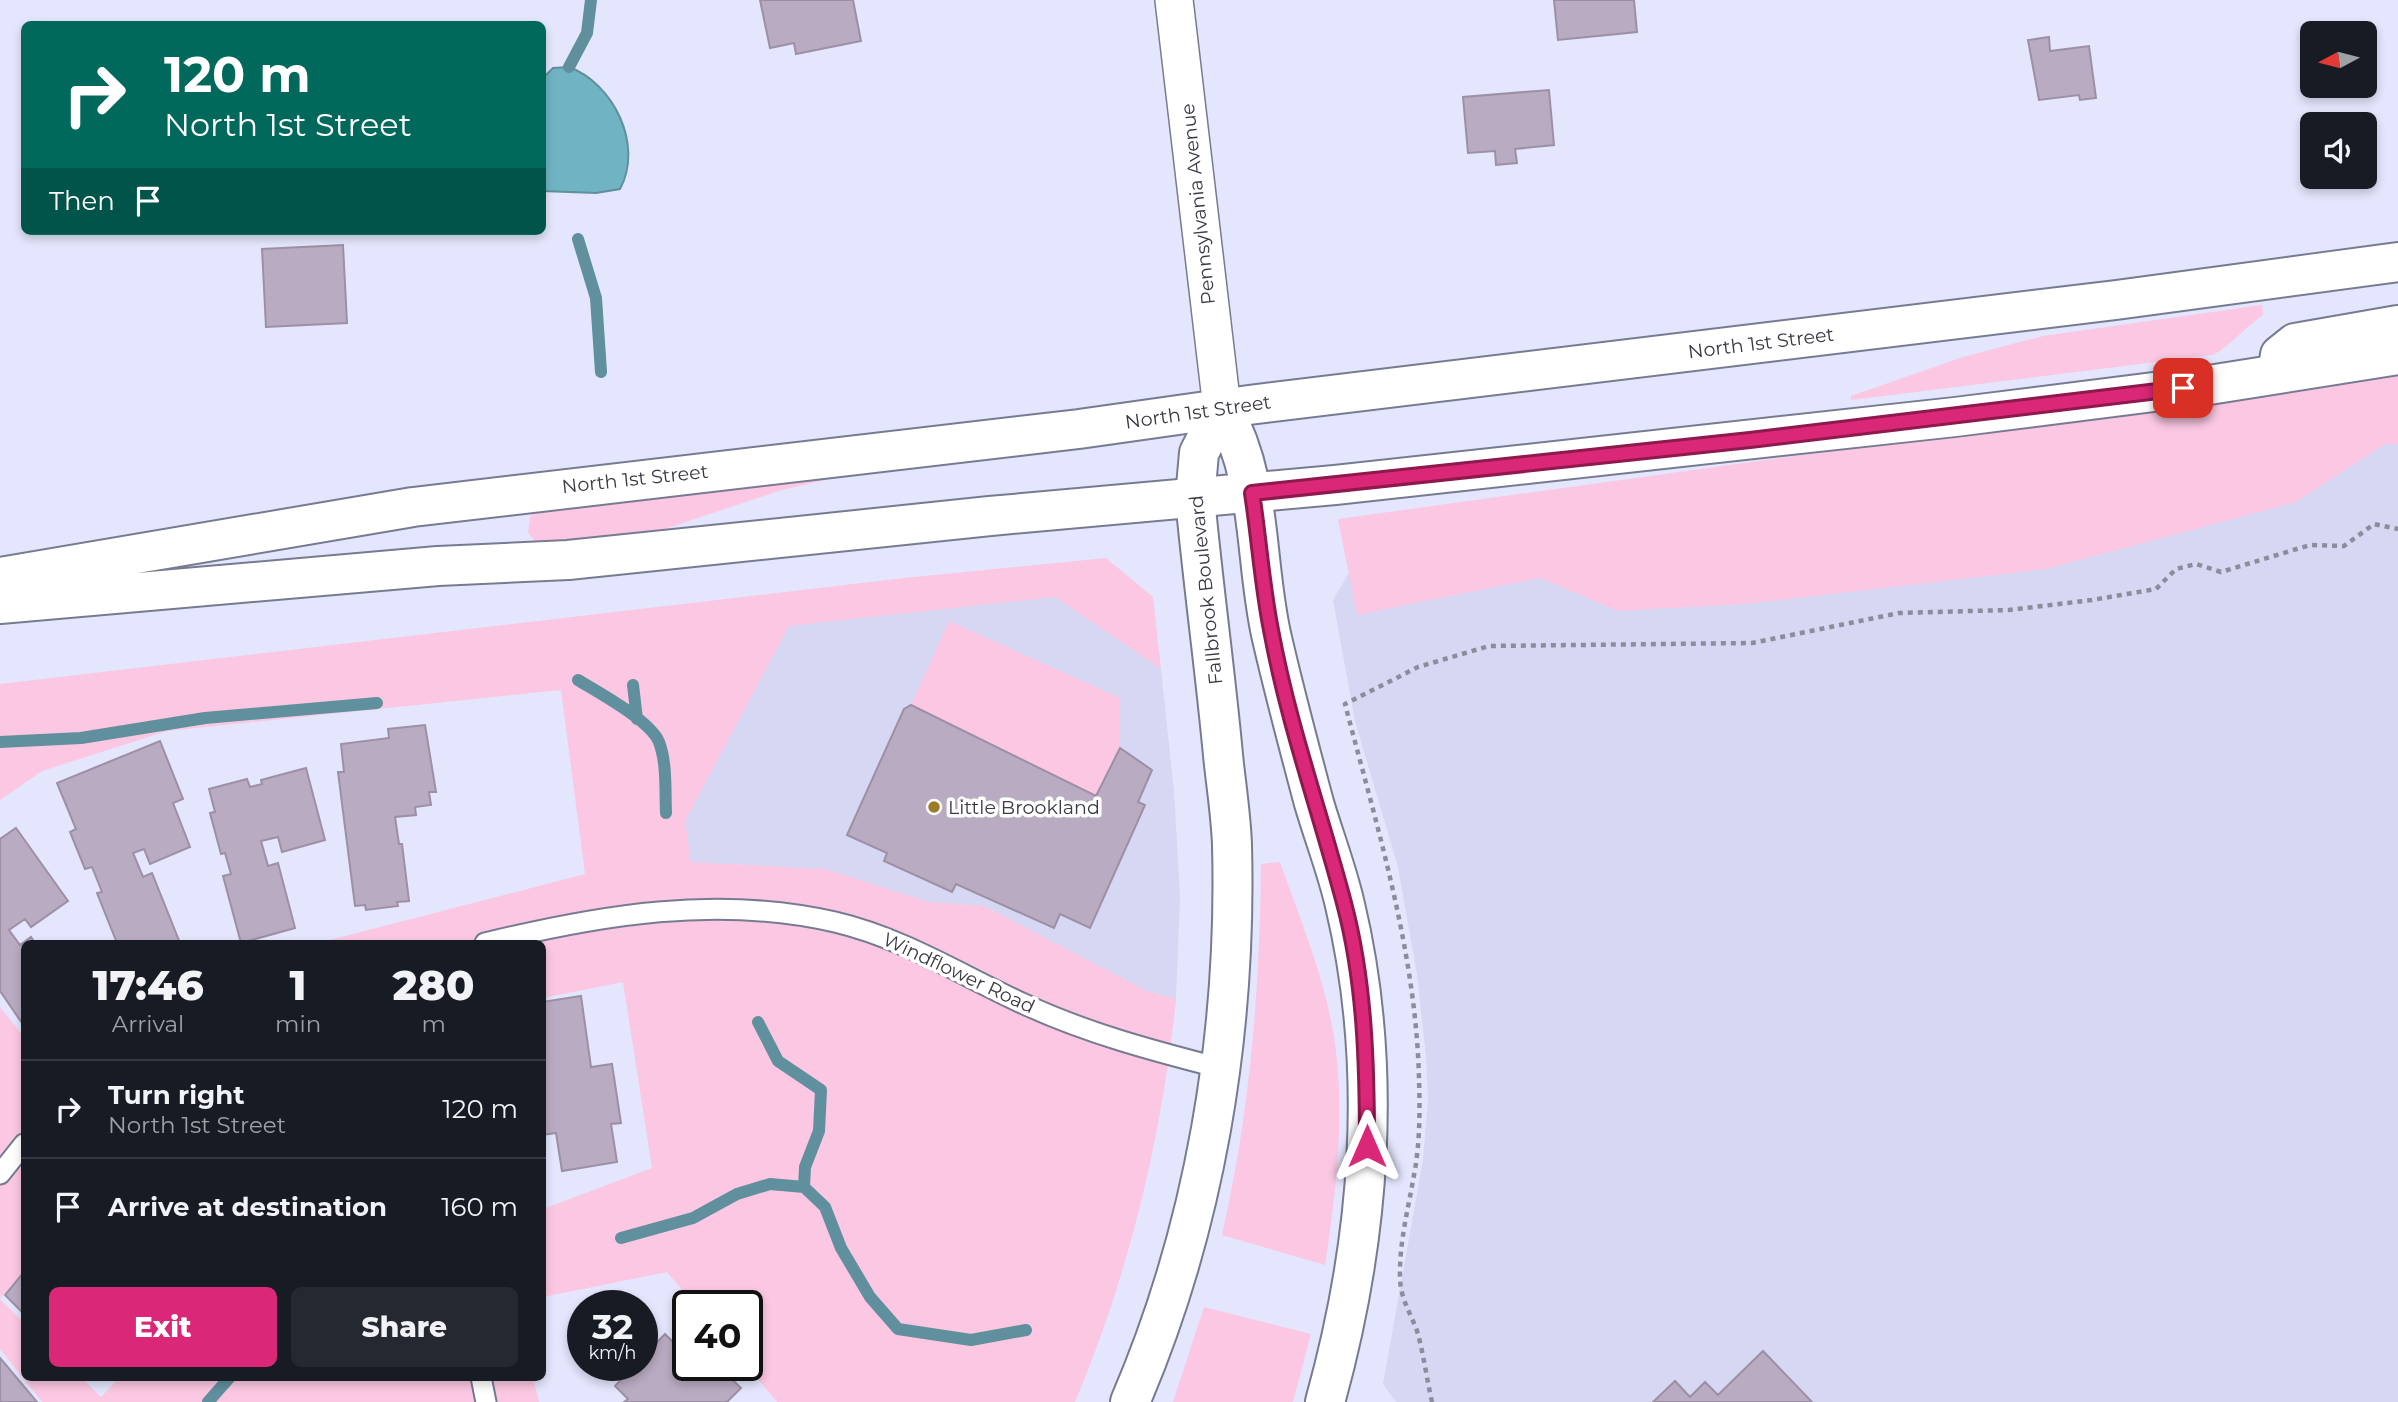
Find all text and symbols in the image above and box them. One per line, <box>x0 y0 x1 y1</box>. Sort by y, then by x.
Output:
north arrow <box>2300 21 2376 98</box>
map controls <box>2300 21 2377 189</box>
text: 120 m <box>164 45 311 104</box>
icon: right <box>49 49 140 140</box>
street label: Pennsylvania Avenue <box>1176 102 1220 306</box>
text: North 1st Street <box>164 105 412 144</box>
button: sound <box>2300 112 2377 189</box>
icon: arrive <box>129 182 167 220</box>
text: Then <box>49 185 115 217</box>
street label: North 1st Street <box>1687 323 1836 363</box>
pin <box>2153 358 2213 418</box>
icon: arrive <box>2164 369 2202 407</box>
street label: North 1st Street <box>1124 390 1273 434</box>
street label: North 1st Street <box>561 460 710 498</box>
street label: Fallbrook Boulevard <box>1185 494 1227 686</box>
place label: Little Brookland <box>948 796 1100 819</box>
marker: Little Brookland <box>926 799 942 815</box>
street label: Windflower Road <box>879 928 1039 1018</box>
text: 17:46 <box>92 959 204 1011</box>
text: 1 <box>290 959 307 1011</box>
text: 280 <box>393 959 475 1011</box>
text: Arrival <box>112 1010 184 1038</box>
text: min <box>275 1010 321 1038</box>
text: m <box>421 1010 446 1038</box>
text: Turn right <box>108 1079 244 1111</box>
icon: right <box>49 1090 87 1128</box>
text: 120 m <box>442 1093 518 1125</box>
position arrow <box>1330 1109 1404 1183</box>
text: North 1st Street <box>108 1111 286 1139</box>
icon: arrive <box>49 1188 87 1226</box>
text: Arrive at destination <box>108 1191 387 1223</box>
text: 160 m <box>441 1191 518 1223</box>
button: Exit <box>49 1287 277 1367</box>
button: Share <box>291 1287 518 1367</box>
speed limit sign: 40 <box>672 1290 763 1381</box>
text: 32 <box>592 1305 633 1348</box>
text: km/h <box>588 1342 637 1364</box>

